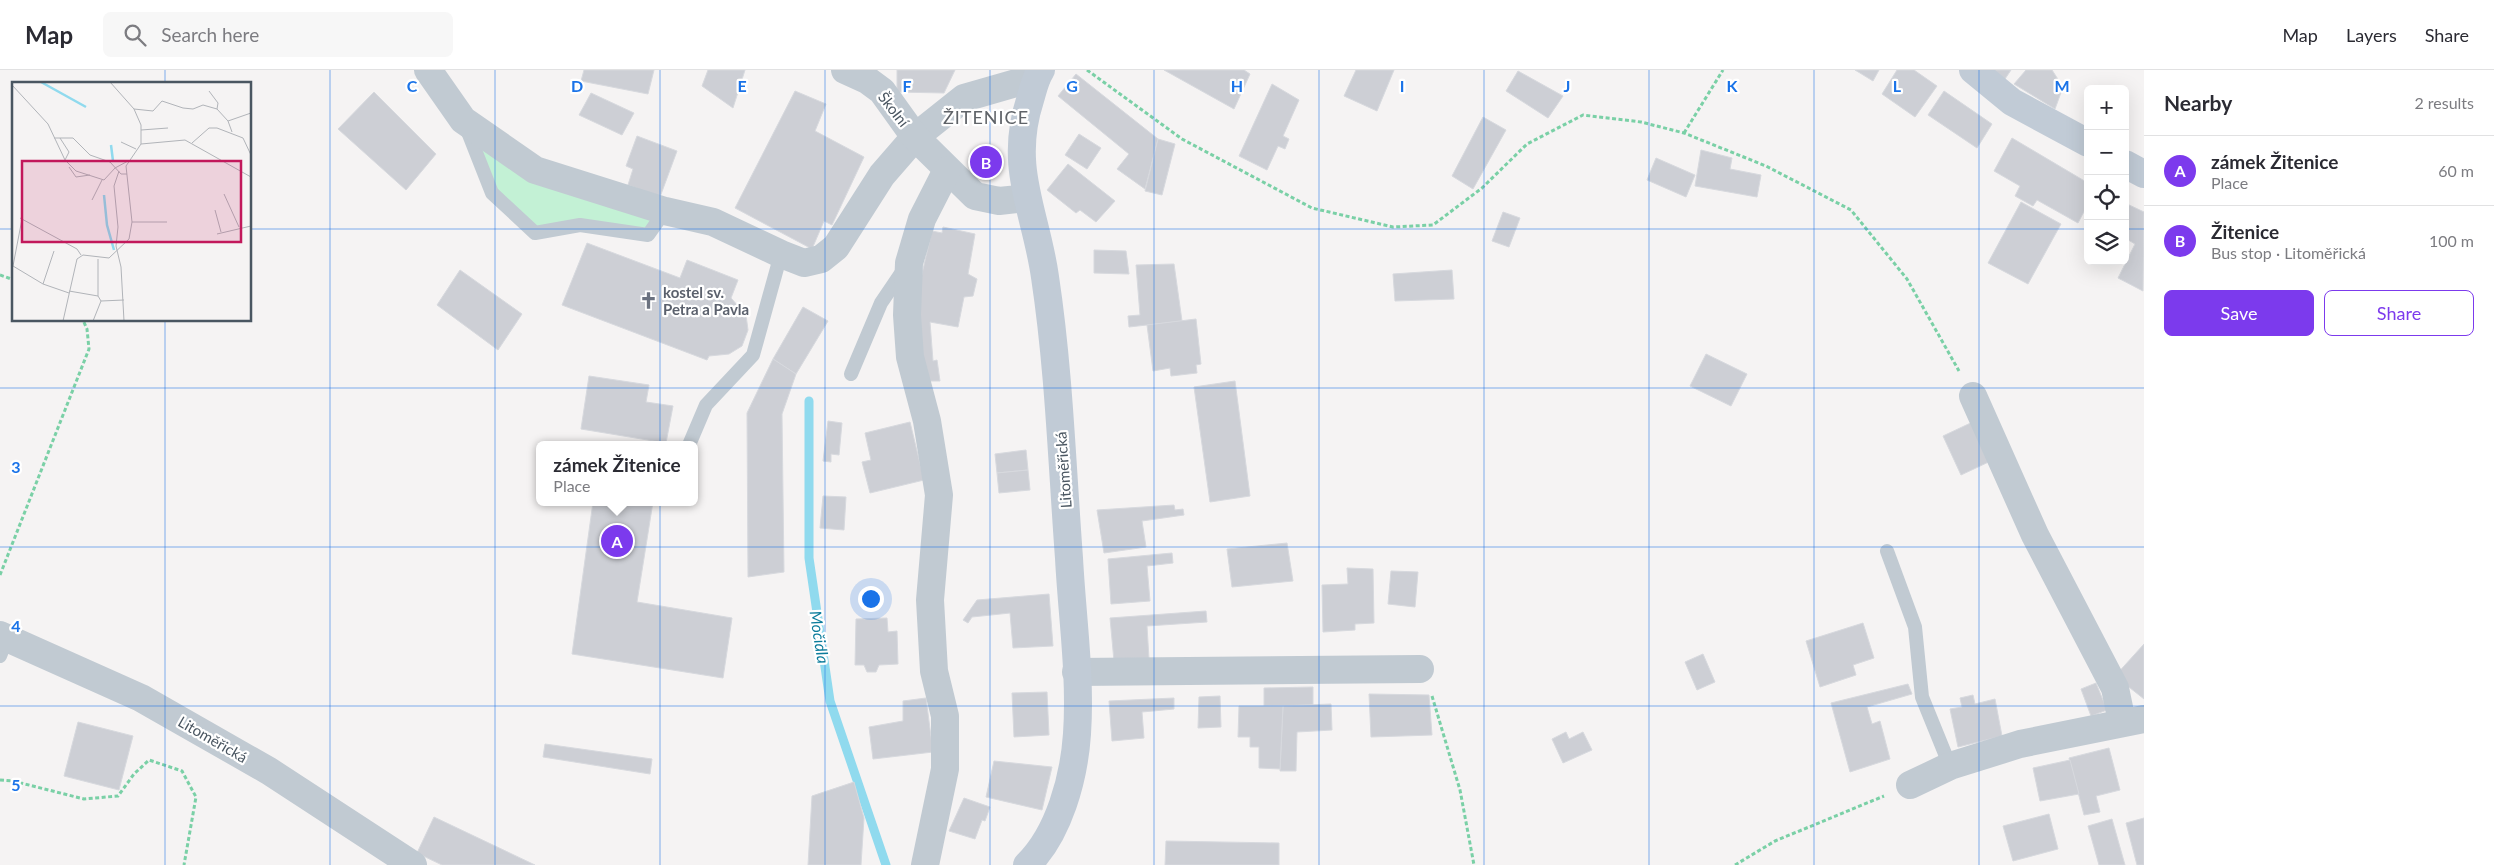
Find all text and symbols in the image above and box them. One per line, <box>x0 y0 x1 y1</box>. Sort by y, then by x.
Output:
search box <box>103 12 453 57</box>
text: Map <box>25 20 73 49</box>
icon: search <box>121 21 149 49</box>
text: Search here <box>161 23 259 46</box>
text: Map <box>2282 24 2318 46</box>
text: Layers <box>2346 24 2397 46</box>
text: Share <box>2425 24 2469 46</box>
text: C <box>407 76 418 95</box>
text: D <box>571 76 583 95</box>
text: E <box>737 76 747 95</box>
text: F <box>902 76 912 95</box>
text: G <box>1066 76 1078 95</box>
text: H <box>1231 76 1243 95</box>
text: I <box>1400 76 1404 95</box>
text: J <box>1564 76 1570 95</box>
text: K <box>1727 76 1739 95</box>
text: L <box>1893 76 1902 95</box>
text: M <box>2054 76 2070 95</box>
inset map <box>12 82 251 321</box>
map controls <box>2084 85 2129 265</box>
button: + <box>2084 85 2129 130</box>
street label: Školní <box>875 88 914 131</box>
text: Nearby <box>2164 90 2232 115</box>
text: 2 results <box>2414 93 2474 112</box>
district label: ŽITENICE <box>943 106 1029 128</box>
button: − <box>2084 130 2129 175</box>
pin: B <box>970 143 1002 181</box>
text: zámek Žitenice <box>2211 150 2338 173</box>
text: A <box>2174 161 2186 180</box>
text: 60 m <box>2438 161 2474 180</box>
text: Place <box>2211 173 2248 192</box>
button: locate <box>2084 175 2129 220</box>
button: layers <box>2084 220 2129 265</box>
text: Žitenice <box>2211 220 2279 243</box>
text: B <box>2175 231 2185 250</box>
text: 100 m <box>2429 231 2474 250</box>
text: Bus stop · Litoměřická <box>2211 243 2366 262</box>
place label: kostel sv. Petra a Pavla <box>663 283 749 318</box>
button: Save <box>2164 290 2314 336</box>
button: Share <box>2324 290 2474 336</box>
church icon: kostel sv. Petra a Pavla <box>639 291 659 311</box>
street label: Litoměřická <box>1051 431 1075 509</box>
popup <box>536 441 698 506</box>
text: zámek Žitenice <box>553 453 681 476</box>
text: 3 <box>11 457 21 476</box>
text: Place <box>553 476 591 495</box>
pin: A <box>601 522 633 560</box>
your location <box>858 586 884 612</box>
water label: Močidla <box>806 609 834 665</box>
text: 4 <box>11 616 21 635</box>
street label: Litoměřická <box>175 712 251 766</box>
text: 5 <box>11 775 21 794</box>

